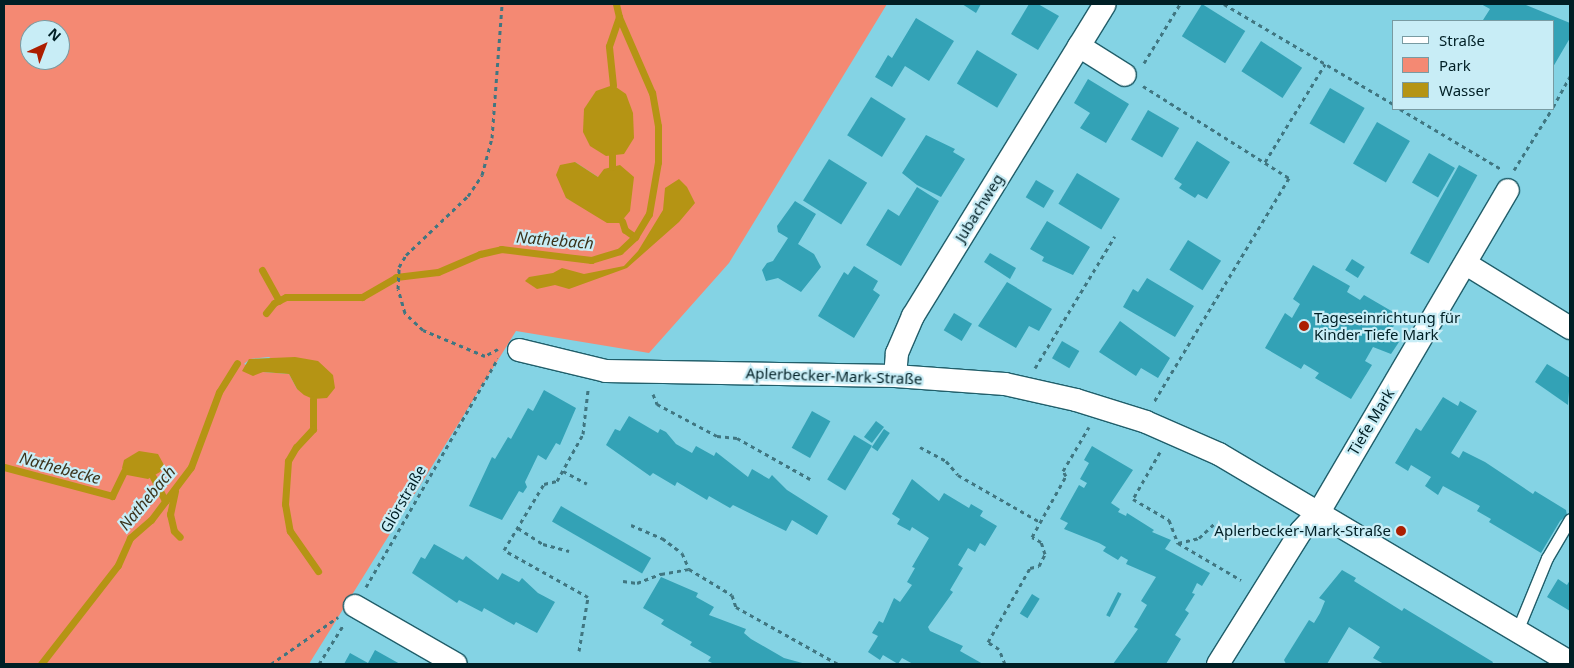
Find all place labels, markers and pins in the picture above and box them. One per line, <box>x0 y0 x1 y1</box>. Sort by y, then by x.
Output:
place label: Tageseinrichtung für Kinder Tiefe Mark <box>1314 308 1460 343</box>
marker: Tageseinrichtung für Kinder Tiefe Mark <box>1298 320 1310 332</box>
place label: Aplerbecker-Mark-Straße <box>1214 522 1391 540</box>
marker: Aplerbecker-Mark-Straße <box>1395 525 1407 537</box>

